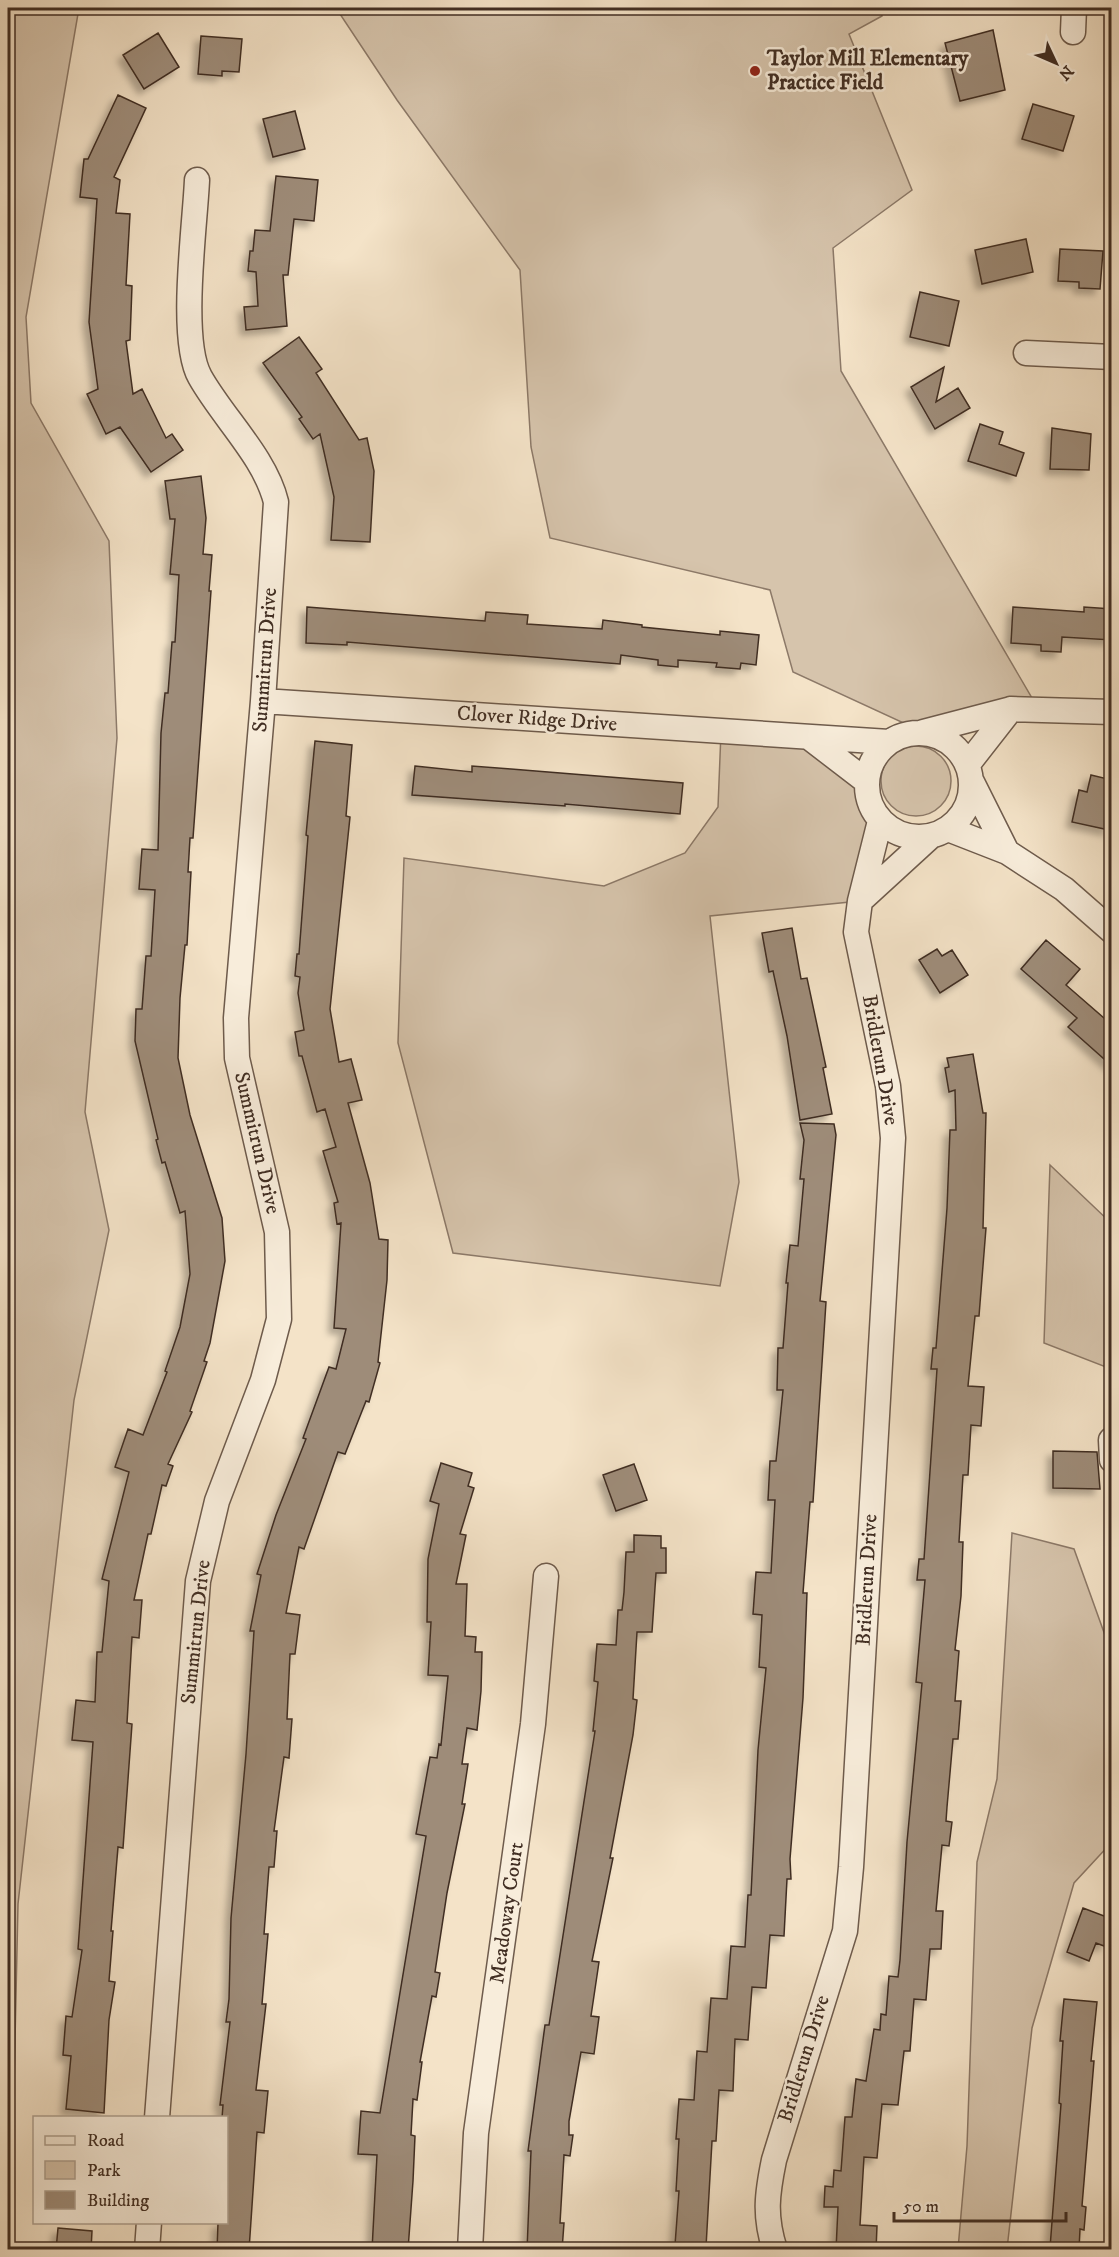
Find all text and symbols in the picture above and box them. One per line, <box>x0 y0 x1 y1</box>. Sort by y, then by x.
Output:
north arrow <box>1026 33 1086 93</box>
place label: Taylor Mill Elementary Practice Field <box>766 46 969 96</box>
text: N <box>1054 61 1078 84</box>
marker: Taylor Mill Elementary Practice Field <box>748 64 762 78</box>
street label: Summitrun Drive <box>247 586 283 733</box>
street label: Clover Ridge Drive <box>456 700 618 738</box>
street label: Bridlerun Drive <box>856 993 904 1128</box>
street label: Summitrun Drive <box>228 1069 286 1217</box>
street label: Bridlerun Drive <box>851 1513 883 1647</box>
street label: Summitrun Drive <box>175 1558 217 1705</box>
street label: Meadoway Court <box>484 1840 530 1985</box>
street label: Bridlerun Drive <box>772 1992 836 2126</box>
legend <box>33 2116 228 2224</box>
text: Road <box>87 2130 124 2152</box>
text: Park <box>87 2160 121 2182</box>
scale bar <box>894 2185 1066 2223</box>
text: Building <box>87 2190 149 2212</box>
text: 50 m <box>903 2196 939 2218</box>

